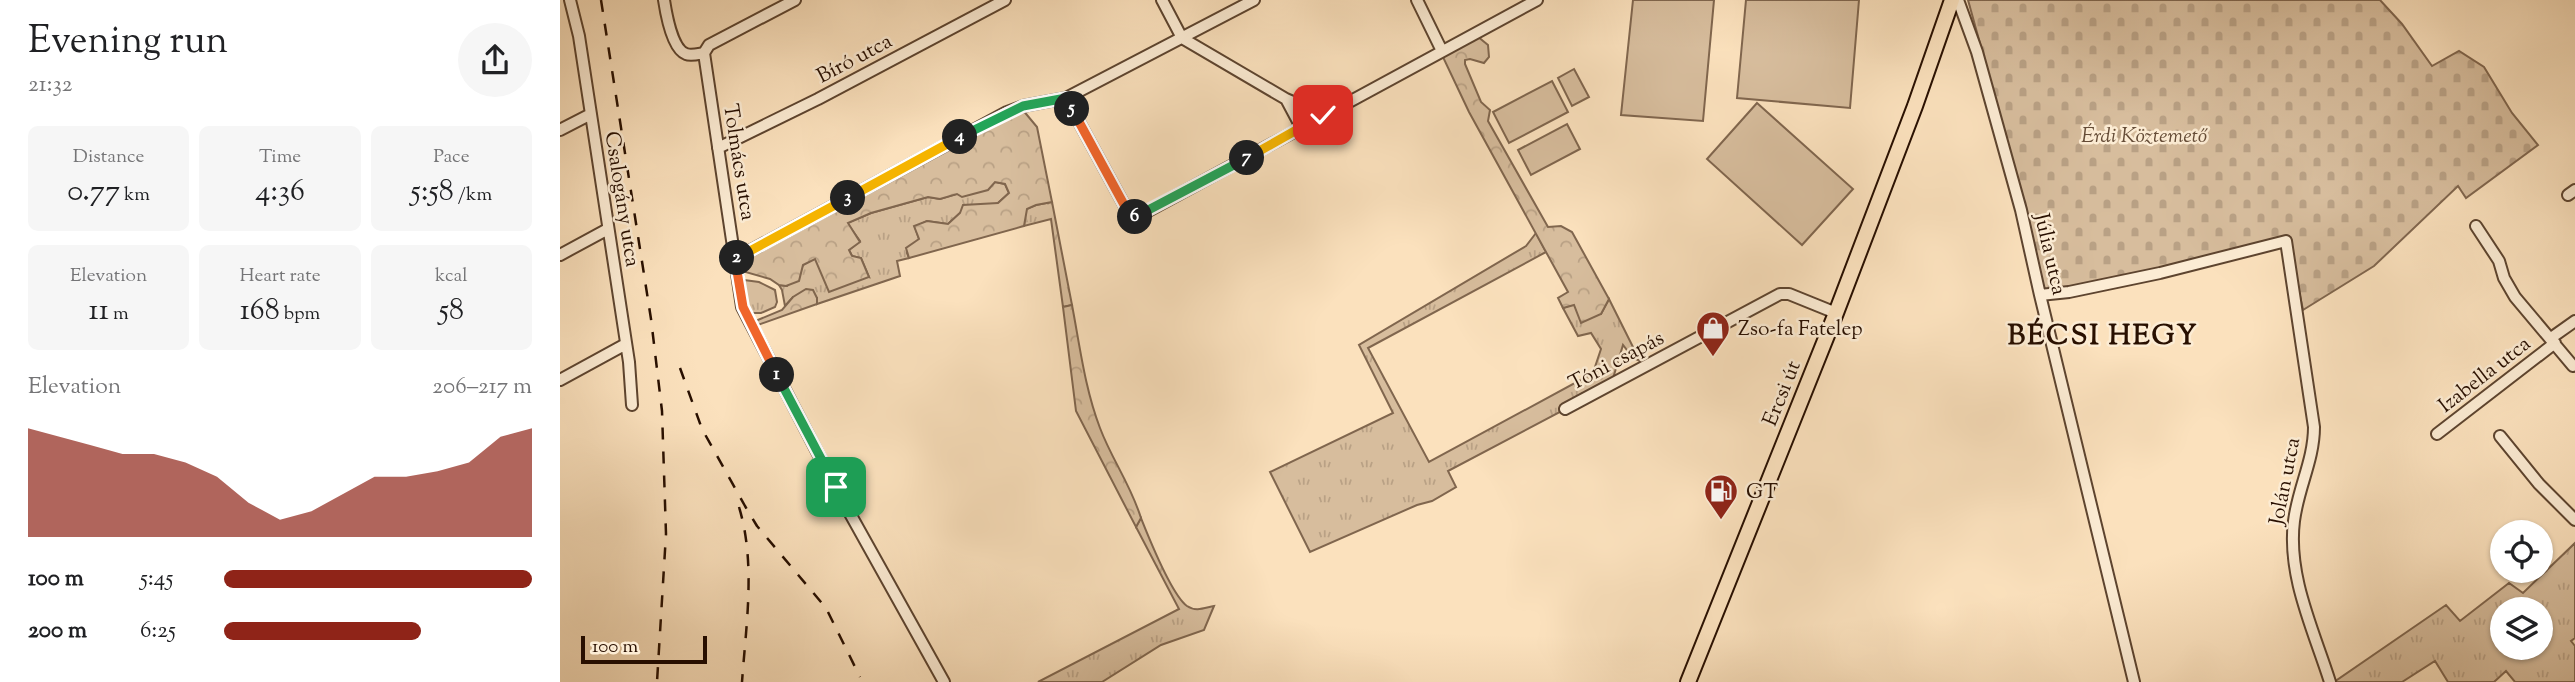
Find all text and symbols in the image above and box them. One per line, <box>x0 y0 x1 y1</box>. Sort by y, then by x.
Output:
text: Evening run <box>28 16 228 70</box>
button: share <box>458 23 532 97</box>
street label: Bíró utca <box>812 27 898 92</box>
text: 21:32 <box>28 69 73 102</box>
pin <box>1293 85 1353 145</box>
pin: 5 <box>1054 92 1090 126</box>
text: 5 <box>1068 95 1075 122</box>
icon: check <box>1304 96 1342 134</box>
street label: Tolmács utca <box>714 102 762 223</box>
pin: 4 <box>942 120 978 154</box>
park label: Érdi Köztemető <box>2081 122 2208 152</box>
text: 4 <box>955 123 964 150</box>
street label: Csalogány utca <box>596 129 647 270</box>
pin: 7 <box>1230 140 1264 176</box>
text: Distance <box>73 144 144 171</box>
text: Time <box>259 144 301 171</box>
text: Pace <box>433 144 470 171</box>
text: 7 <box>1242 144 1251 171</box>
text: 0.77 <box>67 171 120 214</box>
text: 4:36 <box>255 171 305 214</box>
text: 5:58 <box>410 171 454 214</box>
pin: 3 <box>830 180 866 216</box>
text: km <box>120 182 150 209</box>
text: /km <box>454 182 492 209</box>
text: 3 <box>844 184 851 211</box>
pin: 6 <box>1118 200 1152 234</box>
text: 6 <box>1130 203 1139 230</box>
street label: Júlia utca <box>2025 210 2073 298</box>
pin: 2 <box>720 240 754 276</box>
text: 2 <box>732 244 741 271</box>
text: Elevation <box>70 263 147 290</box>
text: Heart rate <box>239 263 321 290</box>
text: kcal <box>435 263 468 290</box>
text: 11 <box>89 290 109 333</box>
text: 168 <box>240 290 280 333</box>
text: 58 <box>439 290 464 333</box>
text: m <box>109 301 129 328</box>
text: bpm <box>280 301 320 328</box>
shop icon: Zso-fa Fatelep <box>1694 309 1732 358</box>
place label: Zso-fa Fatelep <box>1738 315 1863 345</box>
district label: BÉCSI HEGY <box>2008 317 2198 357</box>
street label: Tóni csapás <box>1564 324 1670 399</box>
street label: Izabella utca <box>2433 330 2538 421</box>
street label: Ercsi út <box>1756 357 1810 431</box>
pin: 1 <box>760 358 794 392</box>
text: 1 <box>773 361 780 388</box>
text: Elevation <box>28 371 121 404</box>
text: 206–217 m <box>432 371 532 404</box>
street label: Jolán utca <box>2263 435 2309 529</box>
pin <box>806 457 866 517</box>
icon: arrive <box>817 468 855 506</box>
fuel station icon: GT <box>1702 472 1740 521</box>
place label: GT <box>1746 478 1778 508</box>
map controls <box>2490 520 2553 660</box>
button: locate <box>2490 520 2553 583</box>
text: 100 m <box>28 563 84 596</box>
text: 5:45 <box>140 563 173 596</box>
button: layers <box>2490 597 2553 660</box>
text: 200 m <box>28 615 87 648</box>
text: 6:25 <box>140 615 176 648</box>
scale bar <box>581 633 707 665</box>
text: 100 m <box>592 634 638 661</box>

